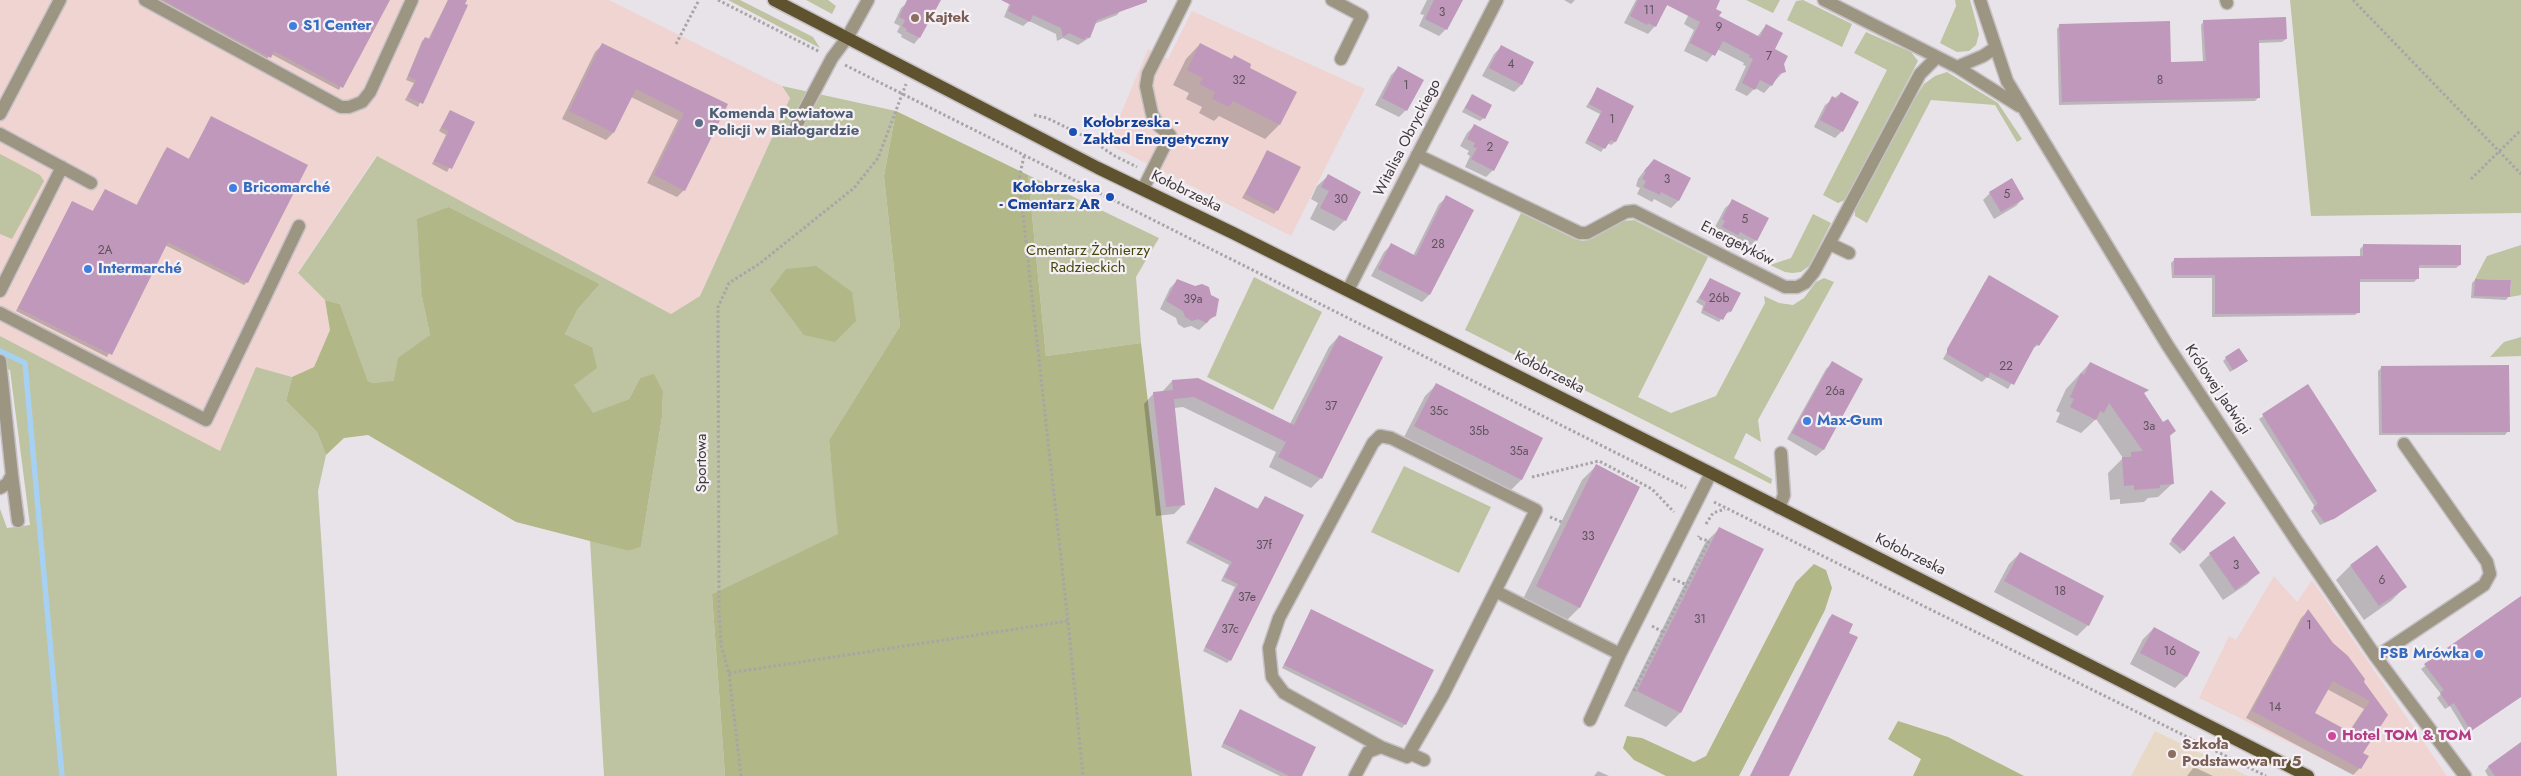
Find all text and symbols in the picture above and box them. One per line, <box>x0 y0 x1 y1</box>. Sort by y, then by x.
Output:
house number: 11 <box>1644 4 1654 18</box>
house number: 3 <box>1439 6 1445 20</box>
place label: Kajtek <box>925 9 970 27</box>
marker: Kajtek <box>909 12 921 24</box>
place label: S1 Center <box>303 17 372 35</box>
marker: S1 Center <box>287 20 299 32</box>
house number: 9 <box>1716 21 1722 35</box>
house number: 7 <box>1766 50 1772 64</box>
house number: 4 <box>1508 58 1514 72</box>
house number: 32 <box>1232 74 1246 88</box>
house number: 8 <box>2157 74 2163 88</box>
street label: Witalisa Obryckiego <box>1371 76 1445 200</box>
house number: 1 <box>1403 79 1409 93</box>
place label: Komenda Powiatowa Policji w Białogardzie <box>709 105 859 140</box>
house number: 1 <box>1609 113 1615 127</box>
place label: Kołobrzeska - Zakład Energetyczny <box>1083 114 1229 149</box>
marker: Komenda Powiatowa Policji w Białogardzie <box>693 117 705 129</box>
marker: Kołobrzeska - Zakład Energetyczny <box>1067 126 1079 138</box>
house number: 2 <box>1487 141 1493 155</box>
street label: Kołobrzeska <box>1148 167 1224 217</box>
house number: 3 <box>1664 173 1670 187</box>
place label: Bricomarché <box>243 179 330 197</box>
place label: Kołobrzeska - Cmentarz AR <box>1000 179 1100 214</box>
marker: Bricomarché <box>227 182 239 194</box>
house number: 5 <box>2004 188 2010 202</box>
marker: Kołobrzeska - Cmentarz AR <box>1104 191 1116 203</box>
house number: 30 <box>1334 193 1348 207</box>
house number: 5 <box>1742 213 1748 227</box>
street label: Energetyków <box>1697 218 1777 270</box>
house number: 28 <box>1431 238 1445 252</box>
park label: Cmentarz Żołnierzy Radzieckich <box>1026 242 1150 277</box>
house number: 2A <box>98 244 112 258</box>
place label: Intermarché <box>98 260 182 278</box>
marker: Intermarché <box>82 263 94 275</box>
house number: 26b <box>1709 292 1729 306</box>
house number: 39a <box>1184 293 1202 307</box>
street label: Królowej Jadwigi <box>2180 341 2254 439</box>
street label: Kołobrzeska <box>1511 348 1587 398</box>
house number: 22 <box>1999 360 2013 374</box>
house number: 26a <box>1825 385 1845 399</box>
house number: 37 <box>1325 400 1337 414</box>
house number: 35c <box>1429 405 1449 419</box>
place label: Max-Gum <box>1817 412 1883 430</box>
marker: Max-Gum <box>1801 415 1813 427</box>
house number: 3a <box>2143 420 2155 434</box>
house number: 35b <box>1469 425 1489 439</box>
street label: Sportowa <box>693 433 711 493</box>
house number: 35a <box>1509 445 1529 459</box>
house number: 33 <box>1581 530 1595 544</box>
street label: Kołobrzeska <box>1872 530 1948 580</box>
house number: 37f <box>1256 539 1272 553</box>
house number: 3 <box>2233 559 2239 573</box>
house number: 6 <box>2379 574 2385 588</box>
house number: 18 <box>2054 585 2066 599</box>
house number: 37e <box>1238 591 1256 605</box>
house number: 31 <box>1694 613 1706 627</box>
house number: 1 <box>2306 619 2312 633</box>
house number: 37c <box>1221 623 1239 637</box>
house number: 16 <box>2164 645 2176 659</box>
place label: PSB Mrówka <box>2380 645 2469 663</box>
marker: PSB Mrówka <box>2473 648 2485 660</box>
house number: 14 <box>2269 701 2281 715</box>
place label: Hotel TOM & TOM <box>2342 727 2472 745</box>
marker: Hotel TOM & TOM <box>2326 730 2338 742</box>
place label: Szkoła Podstawowa nr 5 <box>2182 736 2301 771</box>
marker: Szkoła Podstawowa nr 5 <box>2166 748 2178 760</box>

